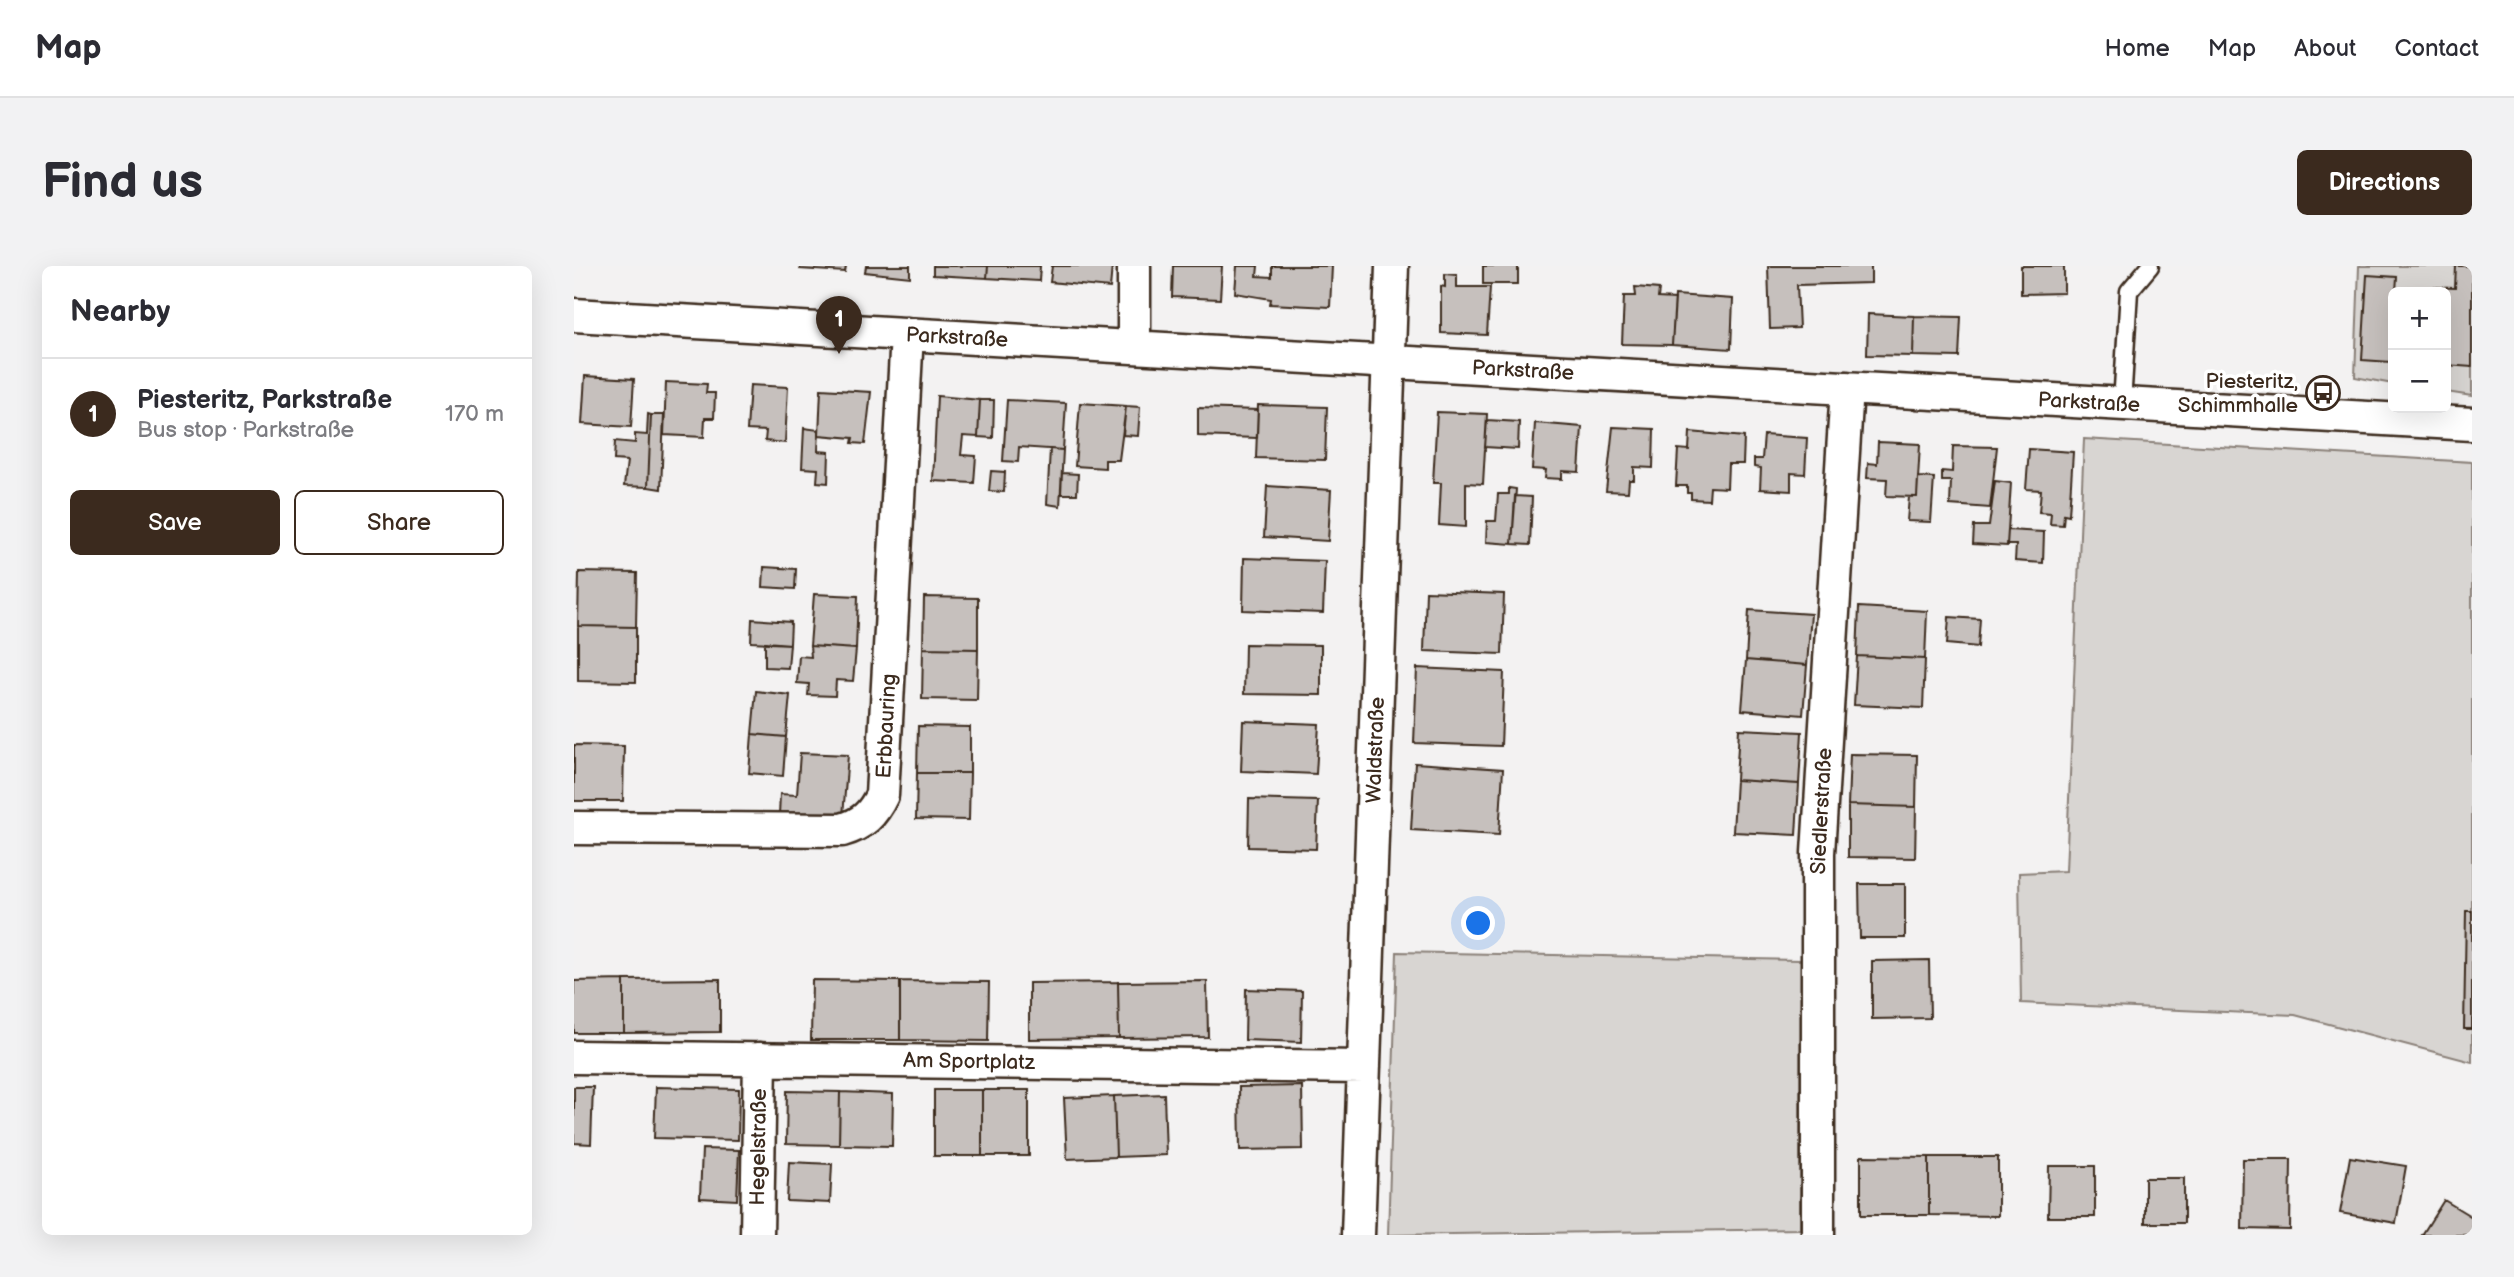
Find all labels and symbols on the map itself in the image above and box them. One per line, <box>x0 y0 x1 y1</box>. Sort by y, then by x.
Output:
pin: 1 <box>816 296 862 354</box>
street label: Parkstraße <box>905 322 1009 353</box>
street label: Parkstraße <box>1471 355 1575 386</box>
place label: Piesteritz, Schimmhalle <box>2178 369 2298 418</box>
bus stop icon: Piesteritz, Schimmhalle <box>2304 374 2342 412</box>
street label: Parkstraße <box>2037 387 2141 418</box>
street label: Erbbauring <box>871 673 902 779</box>
street label: Waldstraße <box>1361 696 1390 804</box>
street label: Siedlerstraße <box>1806 747 1837 875</box>
your location <box>1461 906 1495 940</box>
street label: Am Sportplatz <box>903 1048 1036 1075</box>
street label: Hegelstraße <box>745 1088 772 1206</box>

